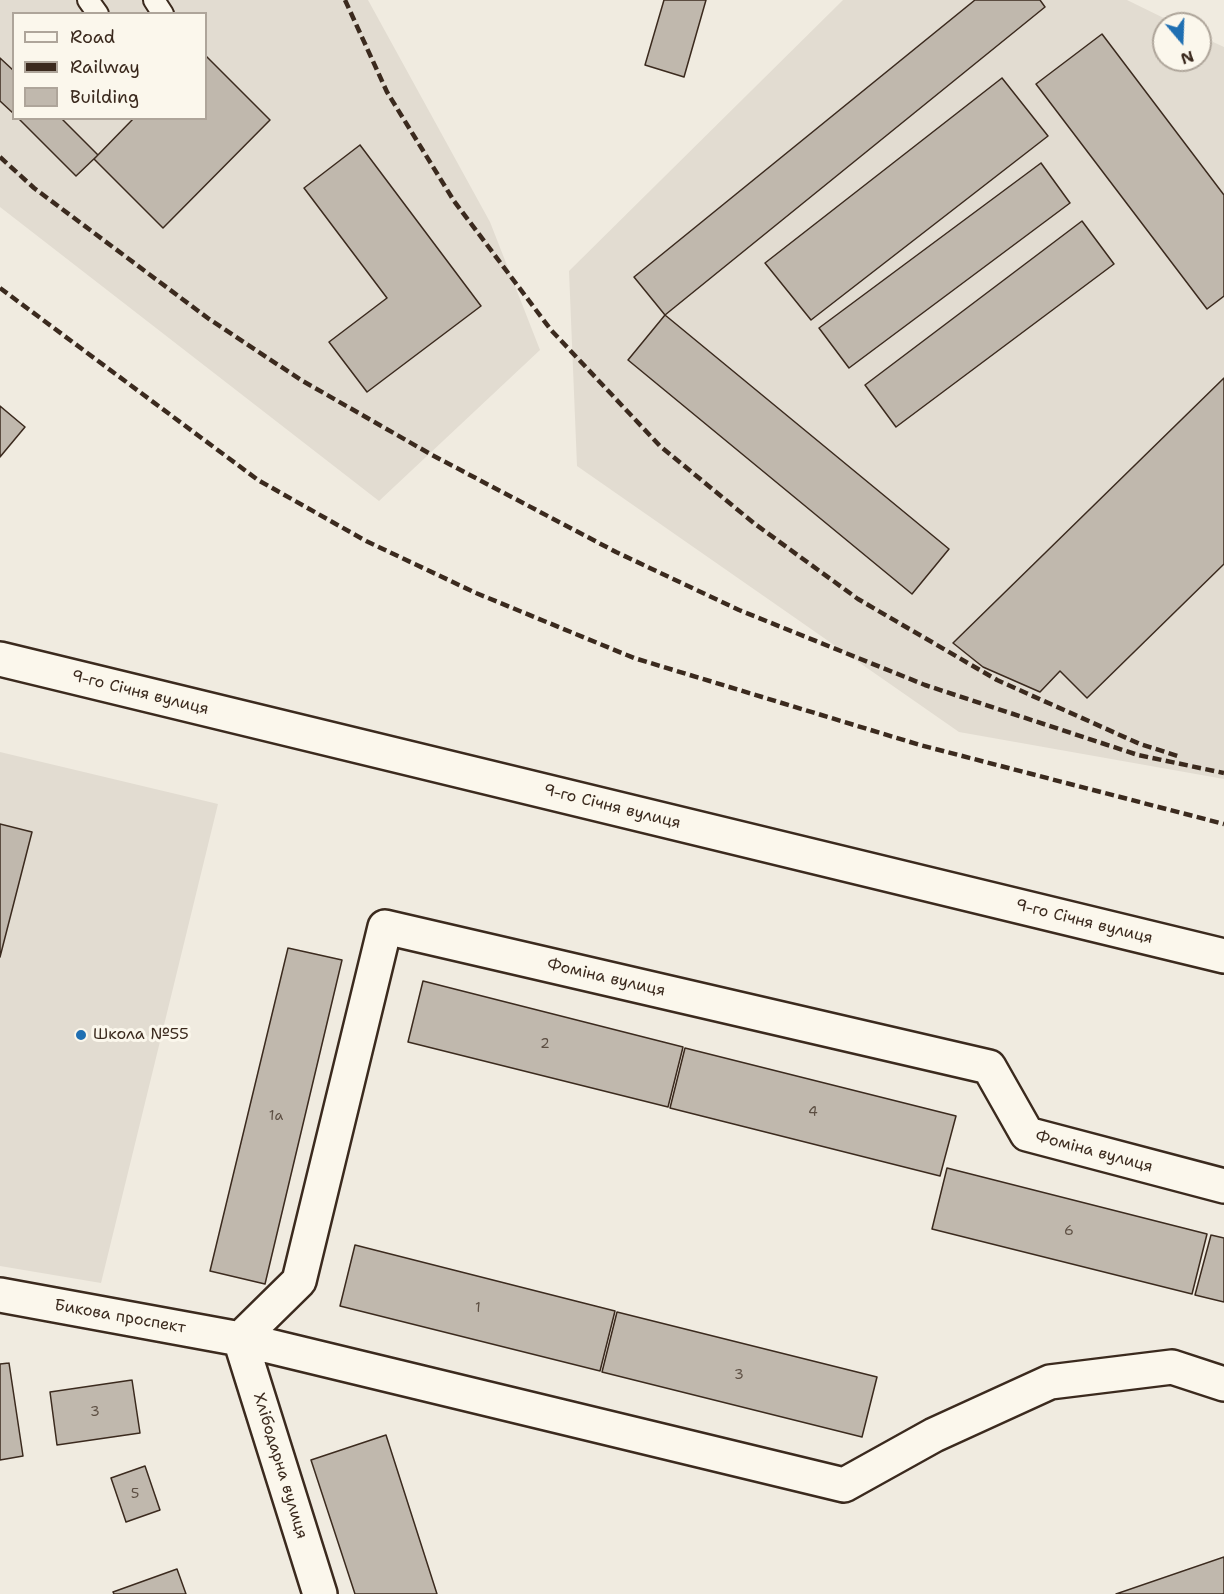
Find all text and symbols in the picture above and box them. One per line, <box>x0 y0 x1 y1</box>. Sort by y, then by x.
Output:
legend <box>12 12 207 120</box>
north arrow <box>1152 12 1212 72</box>
text: Road <box>70 25 115 49</box>
text: N <box>1178 46 1197 70</box>
text: Railway <box>70 55 140 79</box>
text: Building <box>70 85 139 109</box>
street label: 9-го Січня вулиця <box>69 667 211 719</box>
street label: 9-го Січня вулиця <box>541 781 683 833</box>
street label: 9-го Січня вулиця <box>1013 896 1155 948</box>
street label: Фоміна вулиця <box>545 955 667 1001</box>
place label: Школа №55 <box>93 1025 189 1045</box>
marker: Школа №55 <box>74 1028 88 1042</box>
house number: 2 <box>540 1036 550 1052</box>
house number: 4 <box>808 1104 818 1120</box>
house number: 1а <box>269 1108 283 1124</box>
street label: Фоміна вулиця <box>1033 1127 1155 1177</box>
house number: 6 <box>1064 1223 1074 1239</box>
street label: Бикова проспект <box>53 1296 187 1338</box>
house number: 1 <box>475 1300 481 1316</box>
house number: 3 <box>734 1367 744 1383</box>
street label: Хлібодарна вулиця <box>249 1391 311 1541</box>
house number: 3 <box>90 1404 100 1420</box>
house number: 5 <box>131 1486 139 1502</box>

